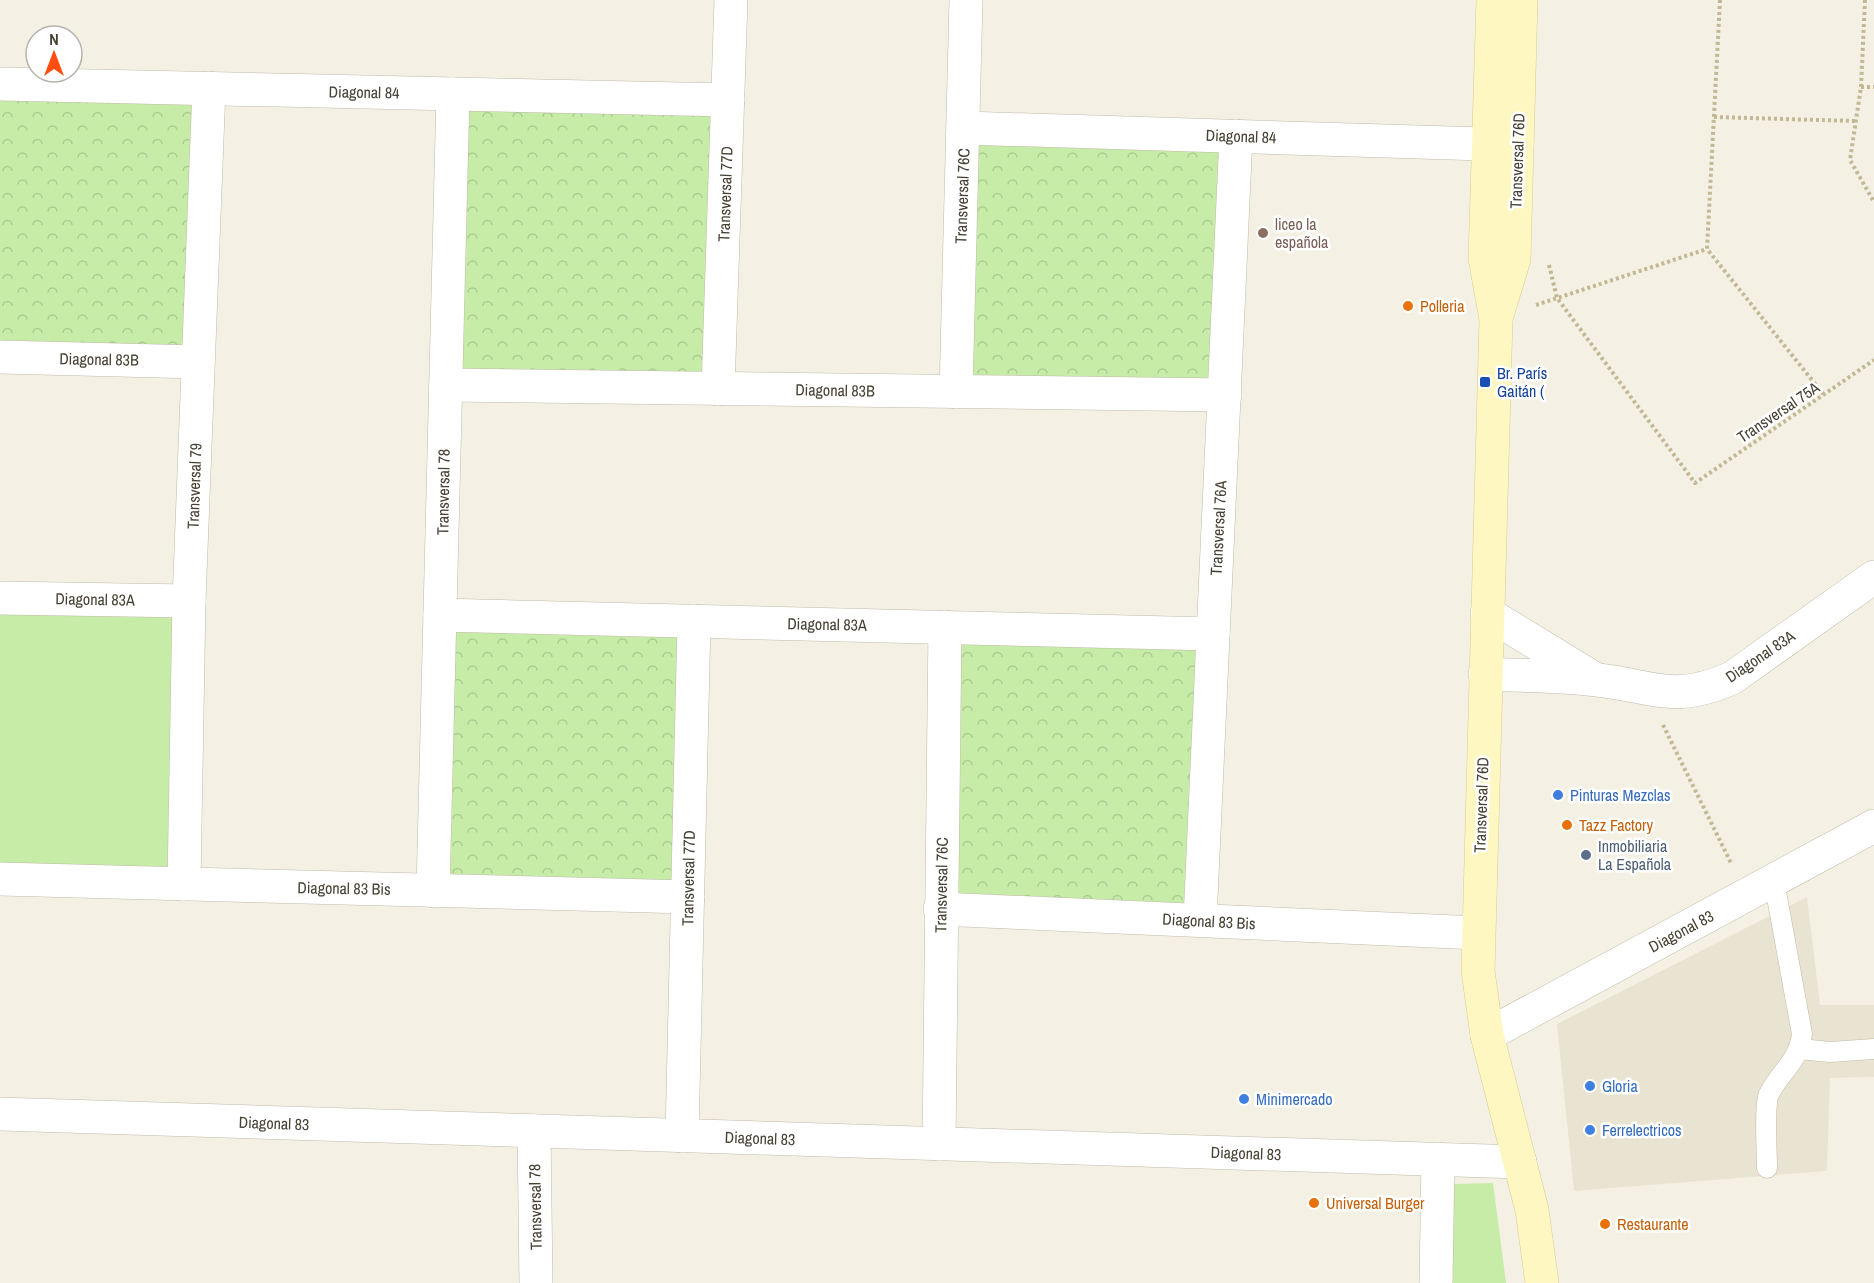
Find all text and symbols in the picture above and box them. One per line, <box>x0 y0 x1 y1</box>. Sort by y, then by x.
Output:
north arrow <box>24 24 84 84</box>
text: N <box>49 28 59 50</box>
street label: Diagonal 84 <box>328 80 400 104</box>
street label: Transversal 76D <box>1504 113 1530 209</box>
street label: Diagonal 84 <box>1205 124 1277 148</box>
street label: Transversal 77D <box>712 146 738 242</box>
street label: Transversal 76C <box>949 148 975 244</box>
place label: liceo la española <box>1275 213 1329 253</box>
marker: liceo la española <box>1256 226 1270 240</box>
place label: Polleria <box>1420 295 1465 317</box>
marker: Polleria <box>1401 299 1415 313</box>
street label: Diagonal 83B <box>59 347 139 371</box>
place label: Br. París Gaitán ( <box>1497 362 1547 402</box>
marker: Br. París Gaitán ( <box>1478 375 1492 389</box>
street label: Transversal 75A <box>1732 376 1824 448</box>
street label: Diagonal 83B <box>795 378 875 402</box>
street label: Transversal 79 <box>182 442 206 530</box>
street label: Transversal 78 <box>431 449 455 535</box>
street label: Transversal 76A <box>1205 480 1231 576</box>
street label: Diagonal 83A <box>55 587 135 611</box>
street label: Diagonal 83A <box>787 612 867 636</box>
street label: Diagonal 83A <box>1721 625 1799 687</box>
street label: Transversal 76D <box>1468 757 1494 853</box>
place label: Pinturas Mezclas <box>1570 784 1671 806</box>
marker: Pinturas Mezclas <box>1551 788 1565 802</box>
place label: Tazz Factory <box>1579 814 1653 836</box>
marker: Tazz Factory <box>1560 818 1574 832</box>
street label: Transversal 77D <box>676 830 700 926</box>
place label: Inmobiliaria La Española <box>1598 835 1672 875</box>
street label: Transversal 76C <box>929 837 953 933</box>
marker: Inmobiliaria La Española <box>1579 848 1593 862</box>
street label: Diagonal 83 Bis <box>297 876 391 900</box>
street label: Diagonal 83 <box>1645 905 1717 957</box>
street label: Diagonal 83 Bis <box>1162 908 1256 934</box>
place label: Gloria <box>1602 1075 1638 1097</box>
marker: Gloria <box>1583 1079 1597 1093</box>
place label: Minimercado <box>1256 1088 1333 1110</box>
marker: Minimercado <box>1237 1092 1251 1106</box>
street label: Diagonal 83 <box>238 1111 310 1135</box>
place label: Ferrelectricos <box>1602 1119 1682 1141</box>
marker: Ferrelectricos <box>1583 1123 1597 1137</box>
street label: Diagonal 83 <box>724 1126 796 1150</box>
street label: Diagonal 83 <box>1210 1141 1282 1165</box>
street label: Transversal 78 <box>523 1164 547 1250</box>
place label: Universal Burger <box>1326 1192 1425 1214</box>
marker: Universal Burger <box>1307 1196 1321 1210</box>
place label: Restaurante <box>1617 1213 1688 1235</box>
marker: Restaurante <box>1598 1217 1612 1231</box>

